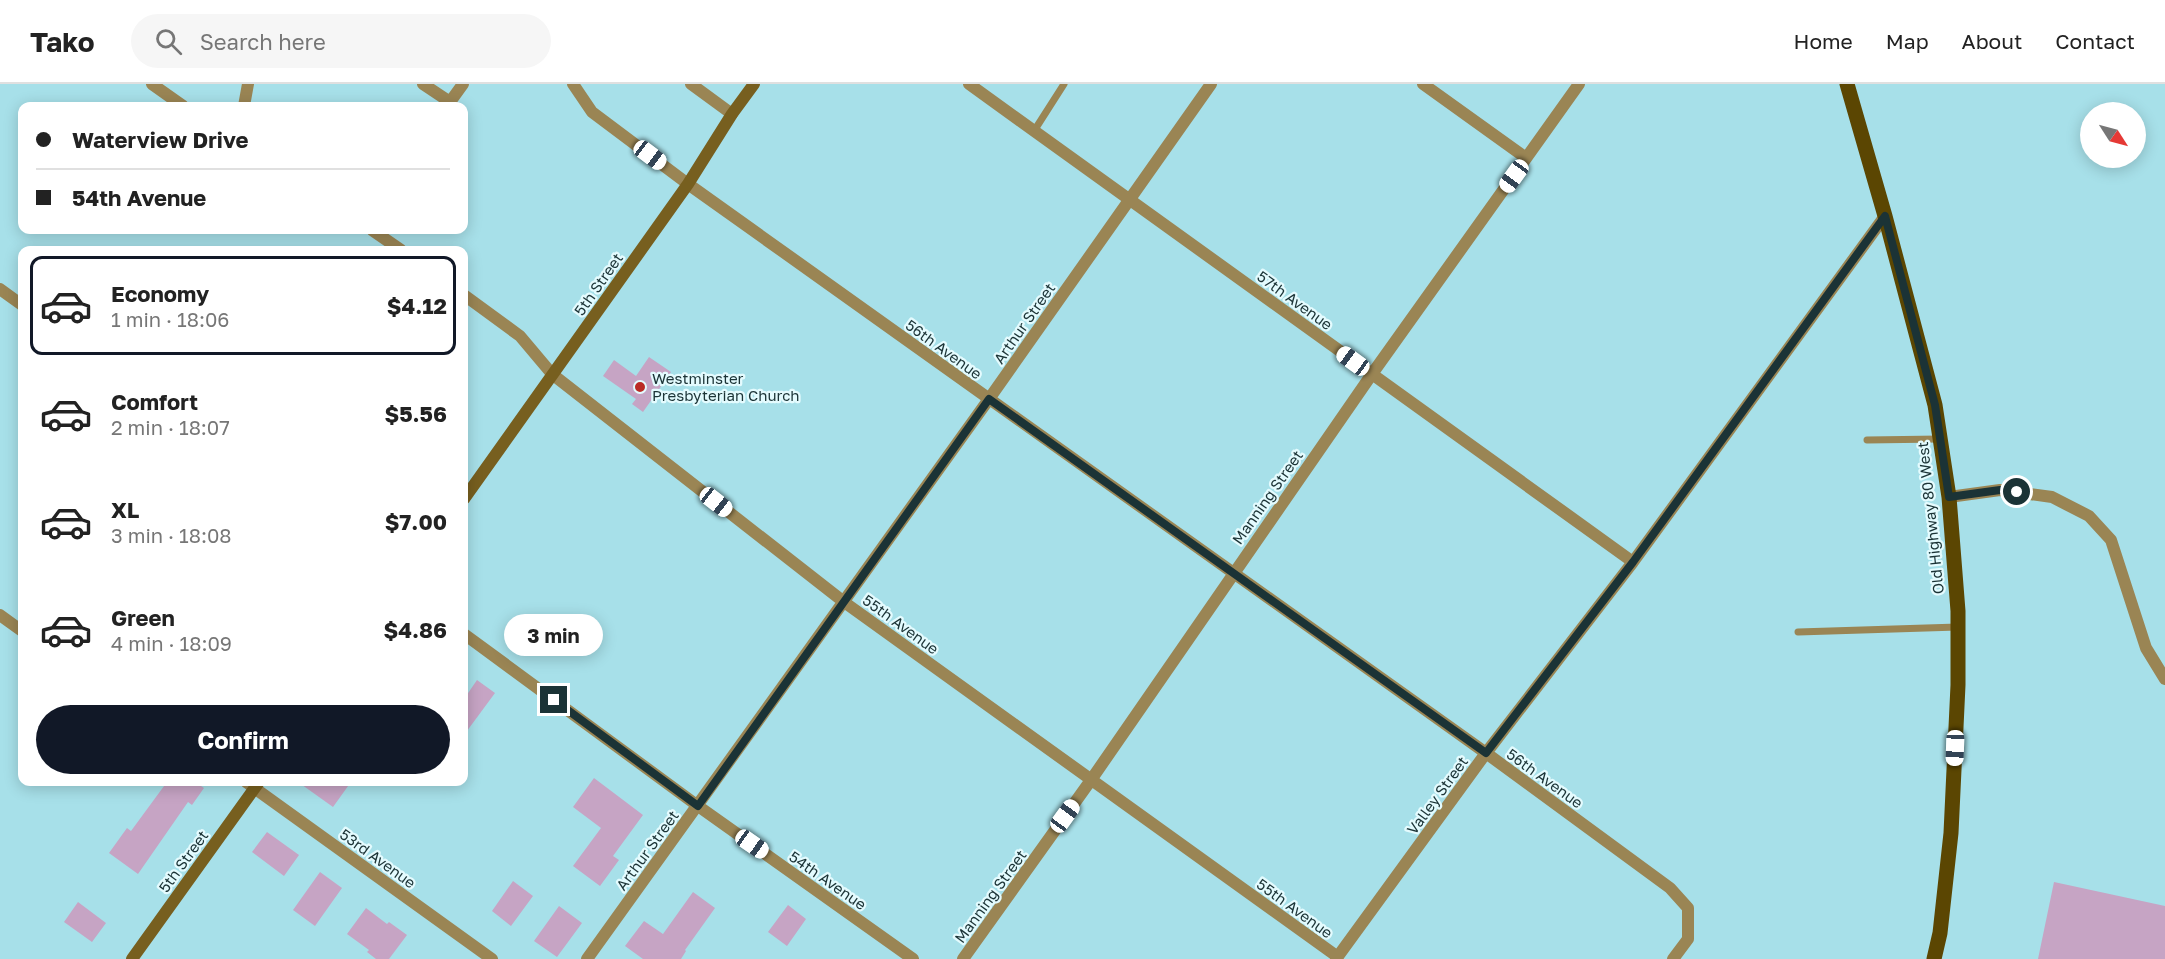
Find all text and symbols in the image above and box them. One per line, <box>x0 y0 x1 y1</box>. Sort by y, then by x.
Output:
search box <box>131 14 551 68</box>
text: Tako <box>30 25 95 58</box>
icon: search <box>152 25 185 58</box>
text: Search here <box>200 28 326 55</box>
text: Home <box>1793 28 1853 54</box>
text: Map <box>1886 28 1929 54</box>
text: About <box>1962 28 2022 54</box>
text: Contact <box>2055 28 2135 54</box>
north arrow <box>2080 102 2146 168</box>
map controls <box>2080 102 2146 168</box>
text: Waterview Drive <box>72 126 249 153</box>
car <box>630 137 670 173</box>
car <box>1496 156 1532 196</box>
text: 54th Avenue <box>72 184 206 211</box>
street label: 5th Street <box>570 249 626 319</box>
street label: 57th Avenue <box>1254 267 1336 333</box>
icon: car <box>39 279 93 333</box>
street label: Arthur Street <box>990 279 1058 367</box>
text: Economy <box>111 280 209 307</box>
text: $4.12 <box>387 292 447 319</box>
text: 1 min · 18:06 <box>111 307 229 331</box>
street label: 56th Avenue <box>902 315 986 383</box>
car <box>1333 343 1373 379</box>
place label: Westminster Presbyterian Church <box>652 369 800 404</box>
marker: Westminster Presbyterian Church <box>633 380 647 394</box>
icon: car <box>39 387 93 441</box>
text: Comfort <box>111 388 198 415</box>
text: $5.56 <box>384 400 447 427</box>
text: 2 min · 18:07 <box>111 415 230 439</box>
street label: Old Highway 80 West <box>1913 441 1947 595</box>
street label: Manning Street <box>1228 447 1306 547</box>
route start <box>2003 478 2030 505</box>
car <box>696 484 736 520</box>
icon: car <box>39 495 93 549</box>
text: XL <box>111 496 139 523</box>
text: $7.00 <box>385 508 447 535</box>
text: 3 min · 18:08 <box>111 523 232 547</box>
street label: 55th Avenue <box>860 590 943 658</box>
icon: car <box>39 603 93 657</box>
text: Green <box>111 604 175 631</box>
callout: 3 min <box>504 613 604 655</box>
text: $4.86 <box>383 616 447 643</box>
text: 3 min <box>527 623 580 647</box>
text: 4 min · 18:09 <box>111 631 232 655</box>
route end <box>540 686 567 713</box>
button: Confirm <box>36 705 450 774</box>
car <box>1945 730 1965 766</box>
street label: 56th Avenue <box>1503 744 1587 812</box>
street label: Valley Street <box>1403 752 1471 838</box>
car <box>1047 796 1083 836</box>
street label: Arthur Street <box>612 806 682 894</box>
street label: 53rd Avenue <box>337 825 420 892</box>
car <box>732 826 772 862</box>
street label: 5th Street <box>155 827 211 895</box>
street label: Manning Street <box>950 846 1030 946</box>
street label: 54th Avenue <box>786 847 870 913</box>
street label: 55th Avenue <box>1254 874 1337 942</box>

